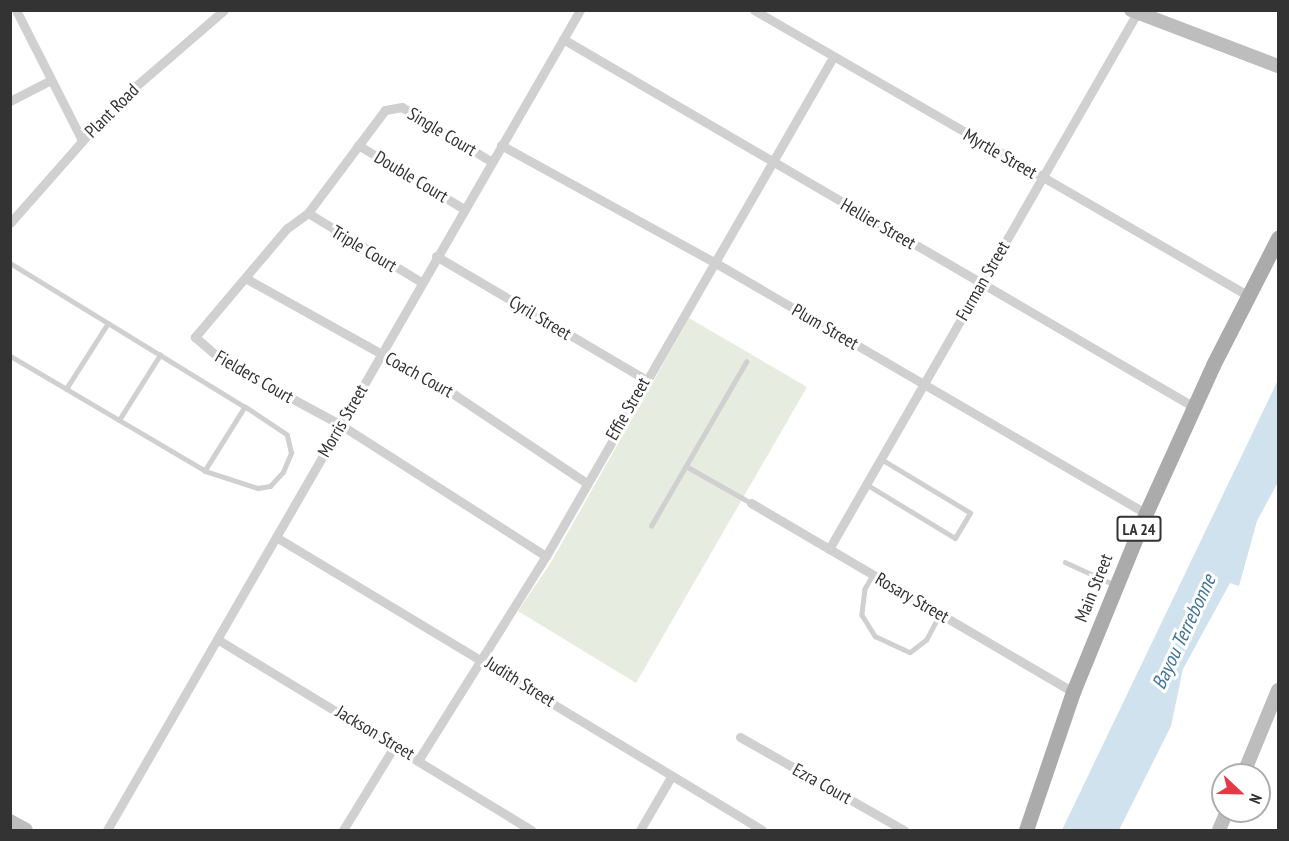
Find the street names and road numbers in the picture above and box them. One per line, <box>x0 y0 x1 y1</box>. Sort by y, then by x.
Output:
street label: Plant Road <box>81 80 143 142</box>
street label: Single Court <box>404 103 480 161</box>
street label: Myrtle Street <box>959 124 1041 184</box>
street label: Double Court <box>370 147 452 207</box>
street label: Hellier Street <box>837 194 919 254</box>
street label: Triple Court <box>327 221 401 277</box>
street label: Furman Street <box>952 237 1014 325</box>
street label: Cyril Street <box>505 291 575 345</box>
street label: Plum Street <box>788 299 862 355</box>
street label: Fielders Court <box>211 346 297 408</box>
street label: Coach Court <box>381 347 457 403</box>
street label: Effie Street <box>601 374 655 444</box>
street label: Morris Street <box>314 381 372 461</box>
road number: LA 24 <box>1115 516 1163 542</box>
street label: Main Street <box>1071 551 1117 625</box>
street label: Rosary Street <box>871 568 953 628</box>
street label: Judith Street <box>481 652 559 712</box>
street label: Jackson Street <box>332 701 418 765</box>
street label: Ezra Court <box>789 759 855 809</box>

